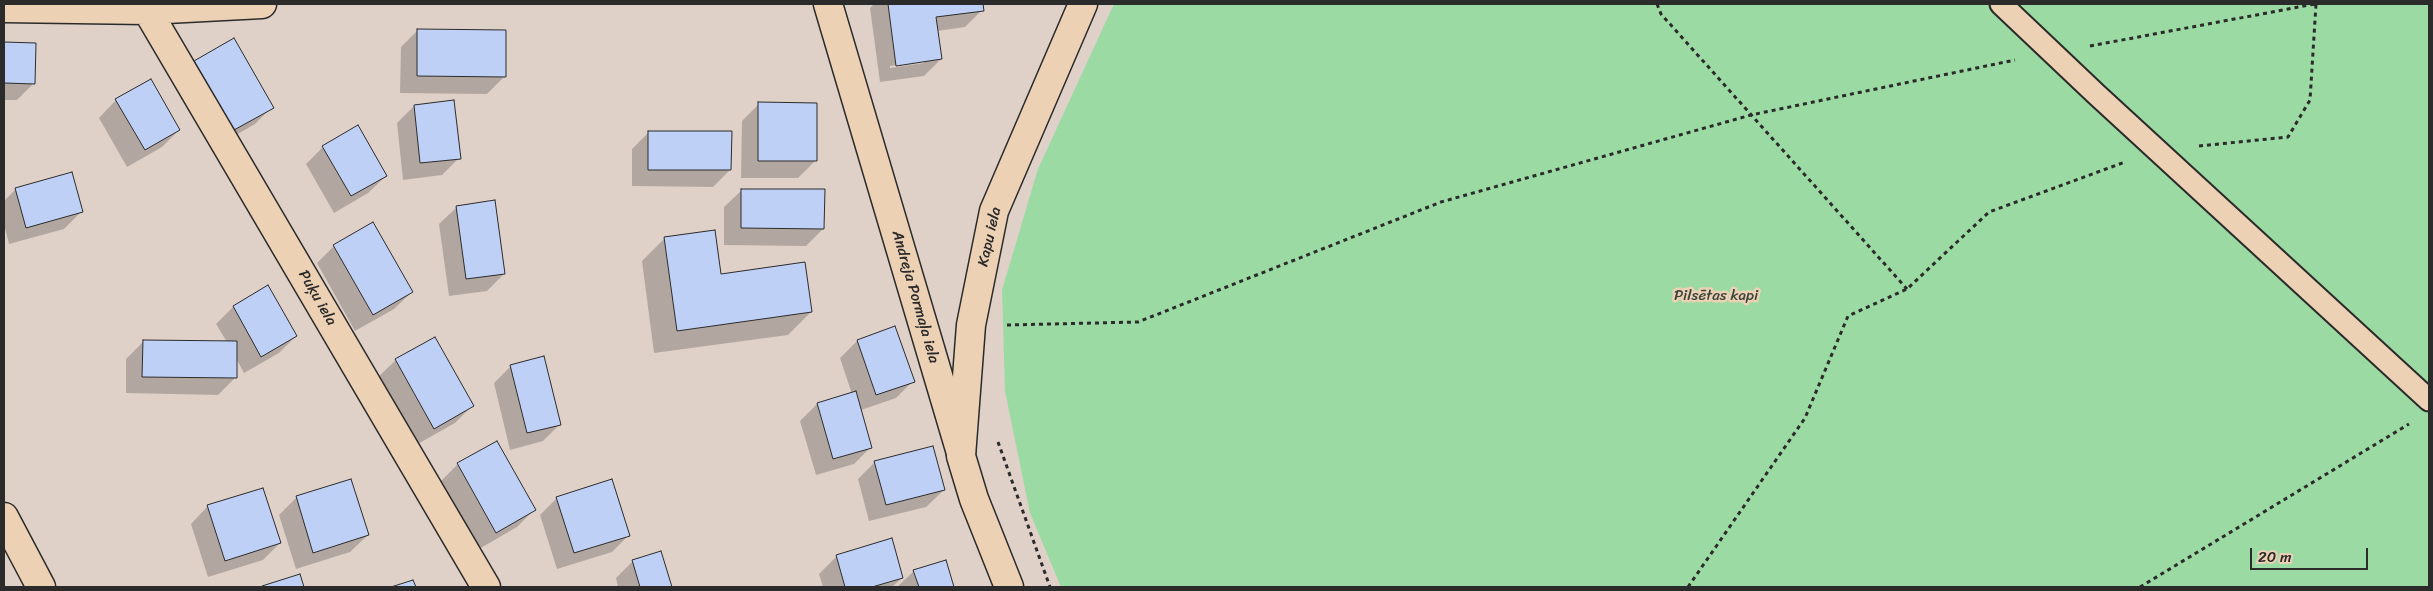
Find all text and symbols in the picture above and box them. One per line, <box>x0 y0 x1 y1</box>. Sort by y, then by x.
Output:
street label: Kapu iela <box>974 206 1006 268</box>
street label: Andreja Pormaļa iela <box>887 229 943 365</box>
street label: Puķu iela <box>294 267 340 329</box>
park label: Pilsētas kapi <box>1674 287 1758 305</box>
scale bar <box>2253 538 2370 570</box>
text: 20 m <box>2258 544 2292 570</box>

